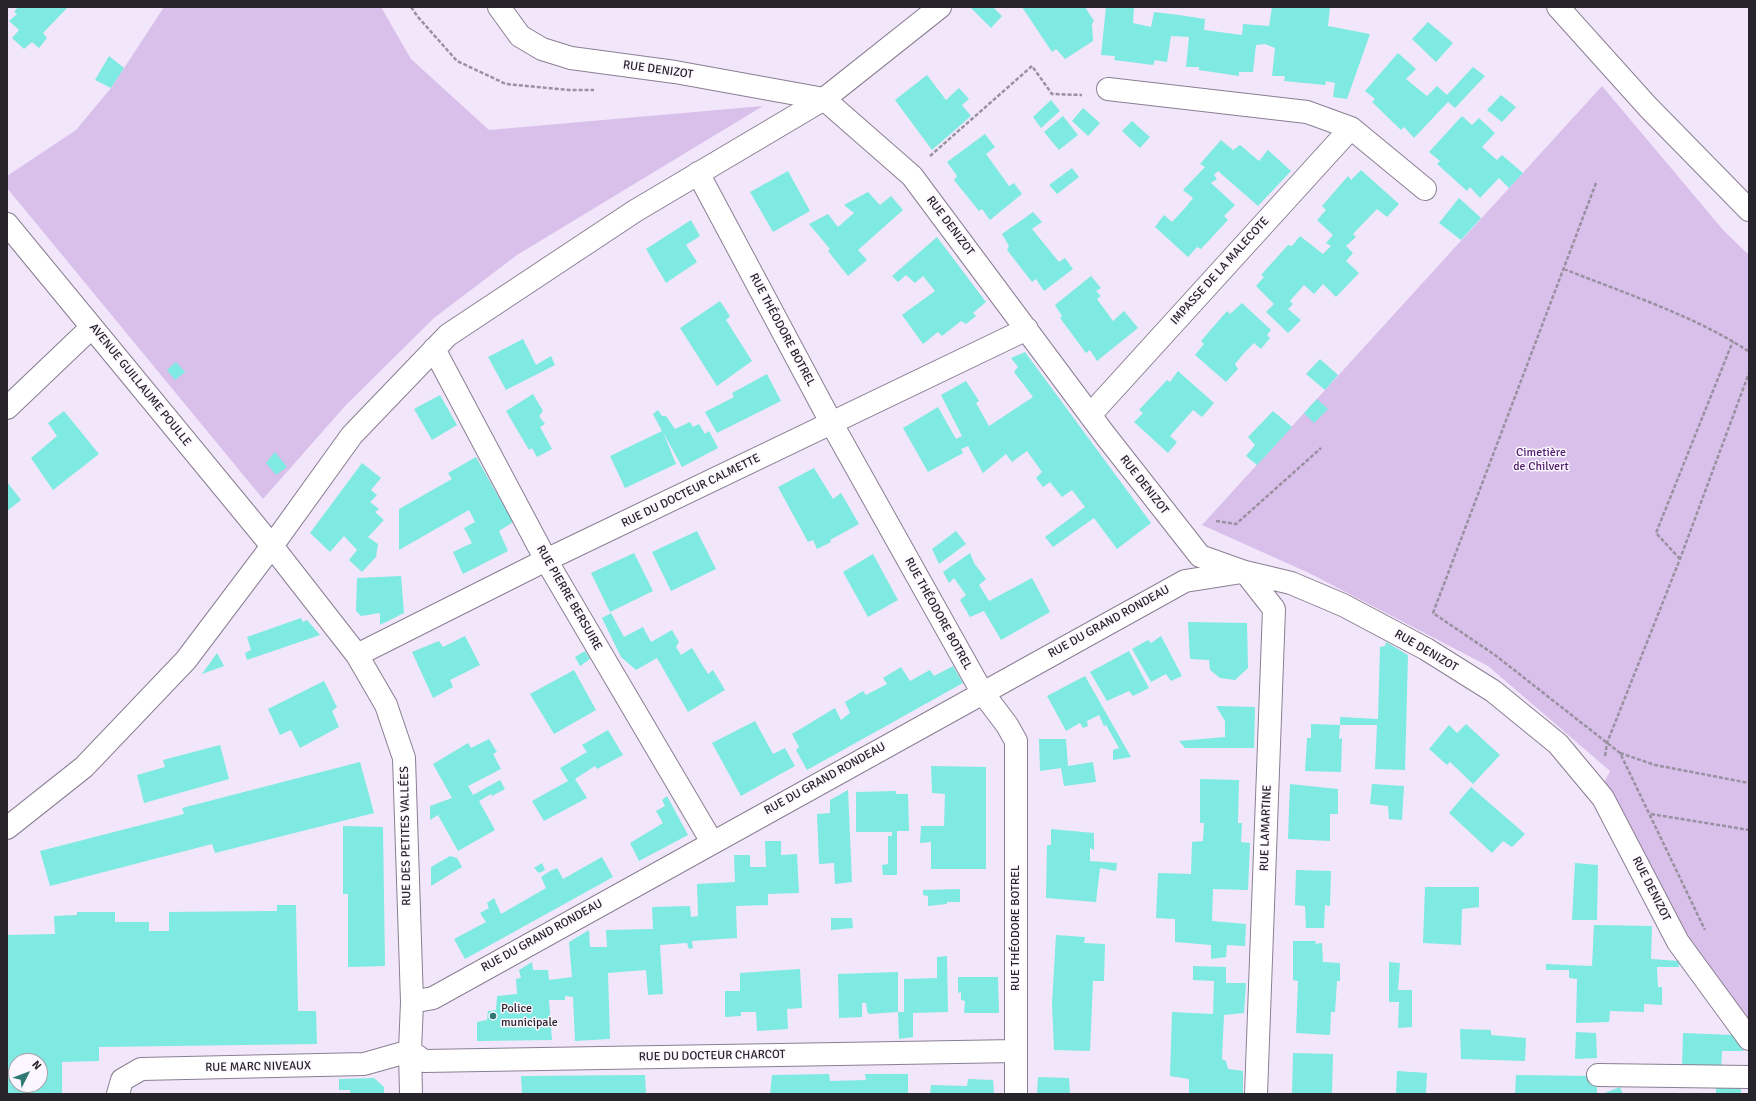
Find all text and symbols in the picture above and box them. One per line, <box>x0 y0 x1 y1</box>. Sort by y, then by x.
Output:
street label: RUE DENIZOT <box>622 58 694 82</box>
street label: RUE DENIZOT <box>923 193 977 259</box>
street label: IMPASSE DE LA MALECOTE <box>1168 214 1272 328</box>
street label: RUE THÉODORE BOTREL <box>746 271 818 389</box>
street label: AVENUE GUILLAUME POULLE <box>86 321 194 449</box>
park label: Cimetière de Chilvert <box>1513 446 1569 474</box>
street label: RUE DU DOCTEUR CALMETTE <box>619 451 763 531</box>
street label: RUE DENIZOT <box>1117 453 1171 517</box>
street label: RUE PIERRE BERSUIRE <box>533 543 605 653</box>
street label: RUE THÉODORE BOTREL <box>901 555 975 673</box>
street label: RUE DU GRAND RONDEAU <box>1046 583 1172 661</box>
street label: RUE DENIZOT <box>1392 627 1460 675</box>
street label: RUE DU GRAND RONDEAU <box>762 740 888 818</box>
street label: RUE DES PETITES VALLÉES <box>398 766 414 906</box>
street label: RUE LAMARTINE <box>1257 785 1275 871</box>
street label: RUE DENIZOT <box>1629 854 1673 924</box>
street label: RUE THÉODORE BOTREL <box>1009 865 1023 991</box>
street label: RUE DU GRAND RONDEAU <box>479 897 605 975</box>
place label: Police municipale <box>501 1002 558 1030</box>
marker: Police municipale <box>488 1011 498 1021</box>
street label: RUE DU DOCTEUR CHARCOT <box>639 1048 785 1064</box>
north arrow <box>8 1053 48 1093</box>
text: N <box>29 1058 44 1072</box>
street label: RUE MARC NIVEAUX <box>205 1059 311 1075</box>

